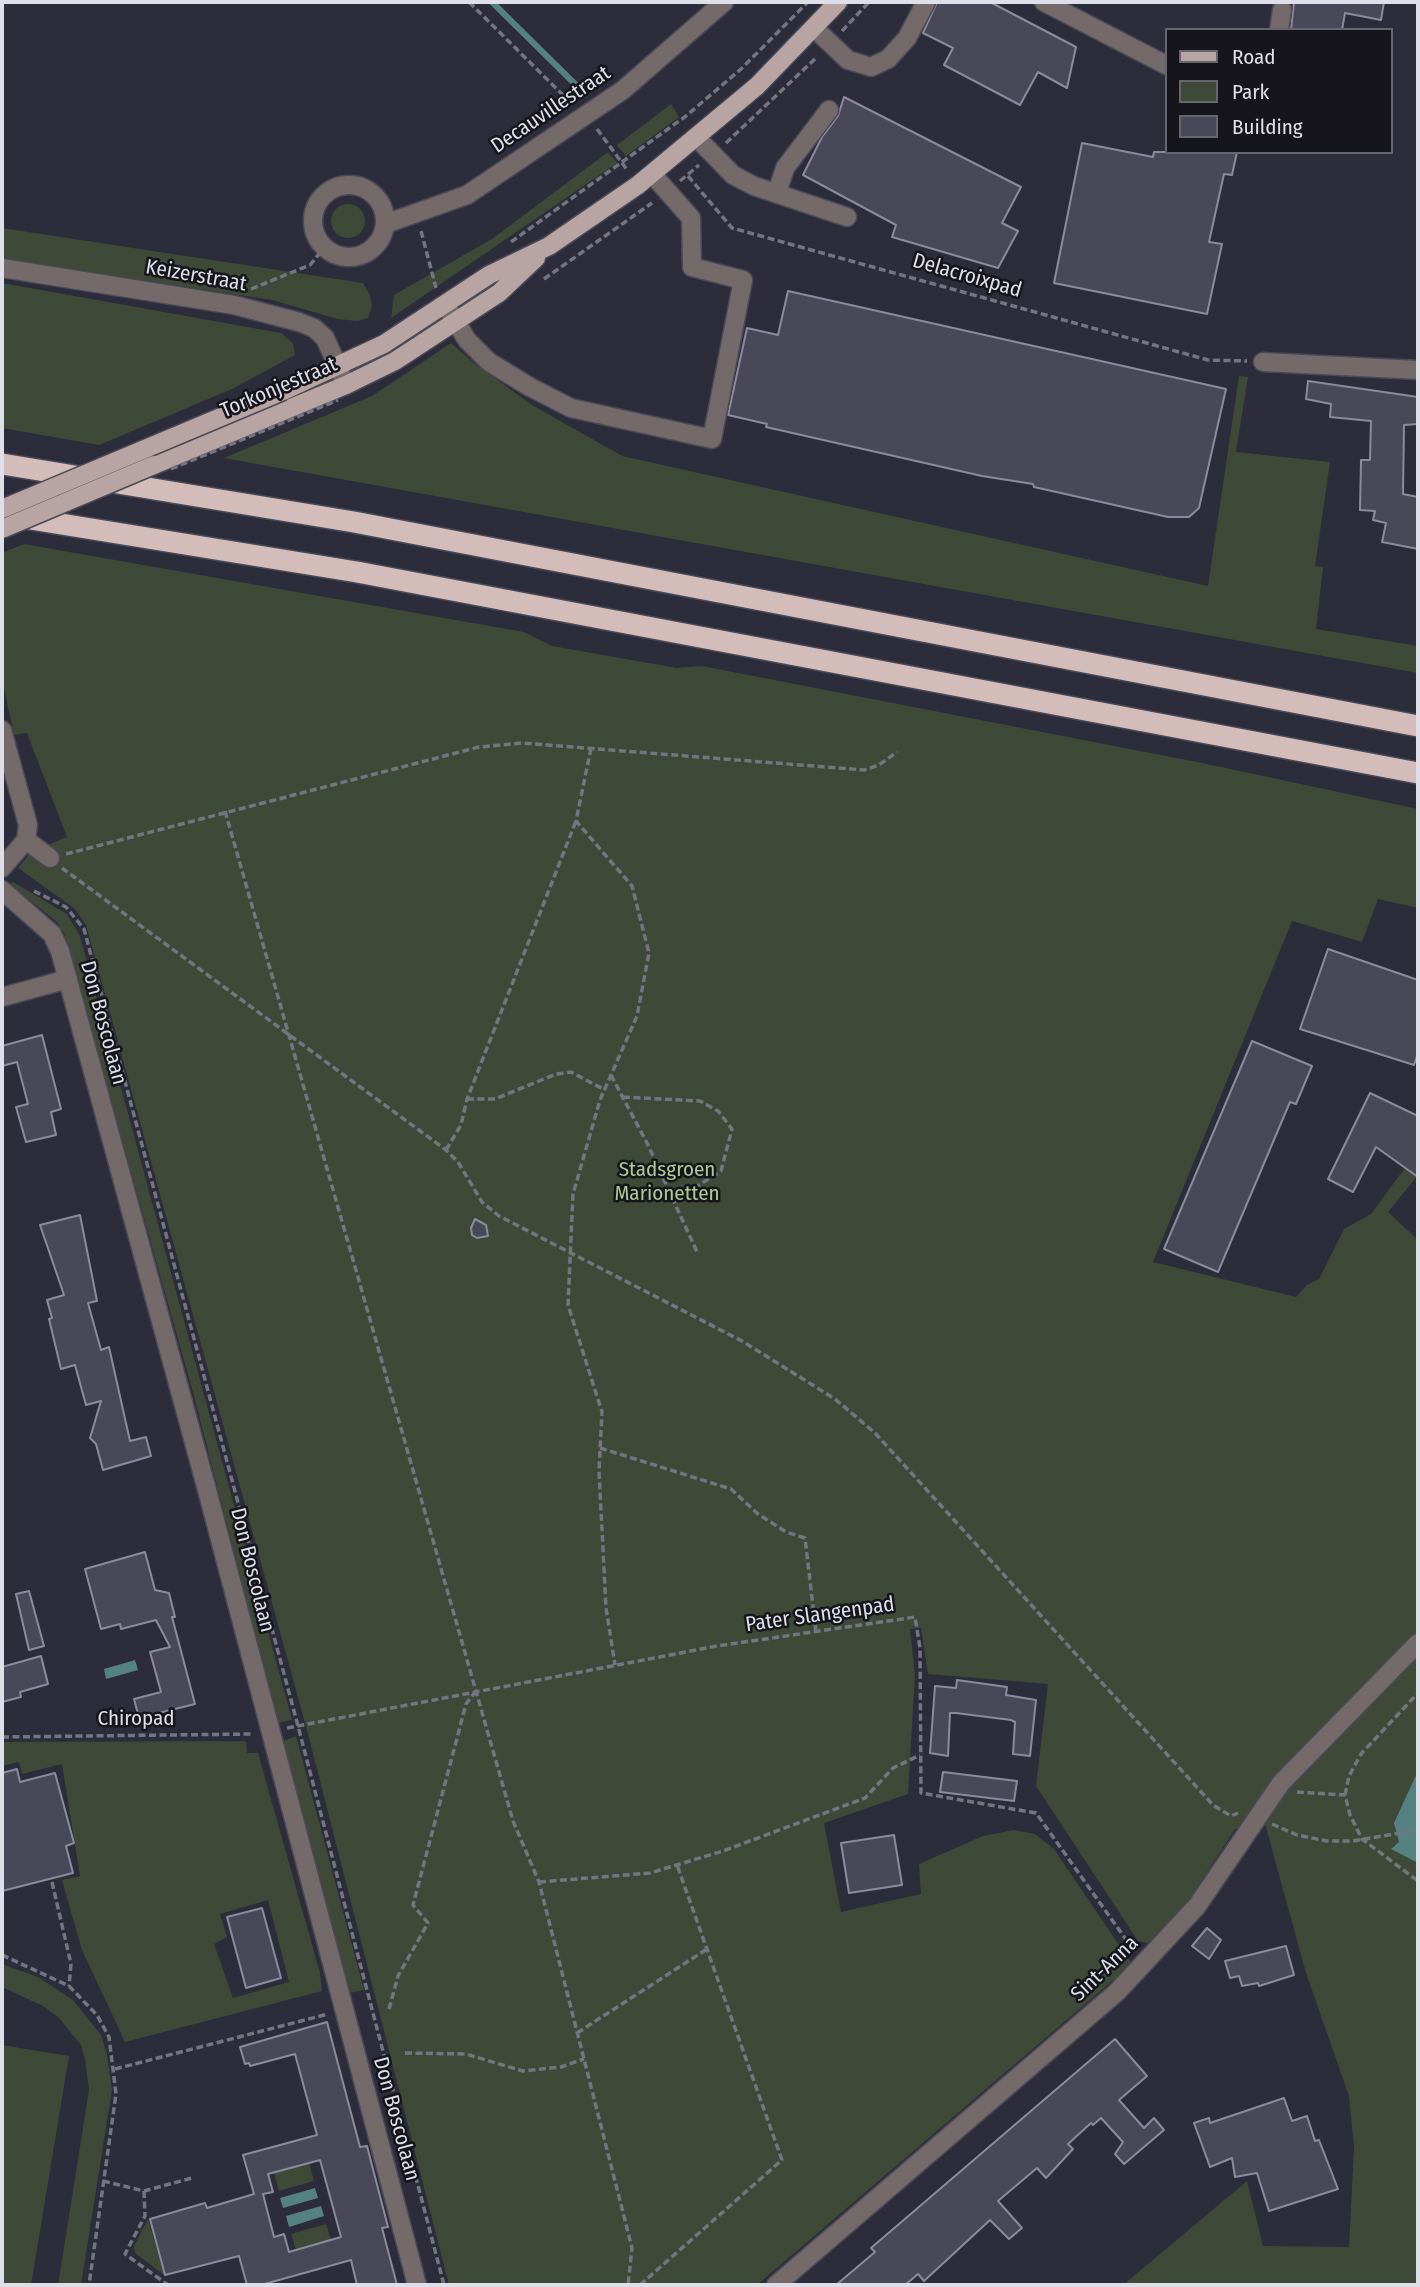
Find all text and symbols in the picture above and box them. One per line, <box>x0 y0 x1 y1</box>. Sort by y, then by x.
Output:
legend <box>1164 28 1392 154</box>
text: Road <box>1232 44 1276 70</box>
street label: Decauvillestraat <box>487 61 615 159</box>
text: Park <box>1232 79 1269 105</box>
text: Building <box>1232 114 1303 140</box>
street label: Delacroixpad <box>910 248 1024 304</box>
street label: Keizerstraat <box>144 255 248 297</box>
street label: Torkonjestraat <box>217 352 341 424</box>
street label: Don Boscolaan <box>74 958 132 1088</box>
park label: Stadsgroen Marionetten <box>614 1157 720 1207</box>
street label: Don Boscolaan <box>224 1505 280 1635</box>
street label: Pater Slangenpad <box>744 1592 896 1638</box>
street label: Chiropad <box>97 1706 175 1732</box>
street label: Sint-Anna <box>1066 1931 1144 2007</box>
street label: Don Boscolaan <box>367 2054 425 2184</box>

